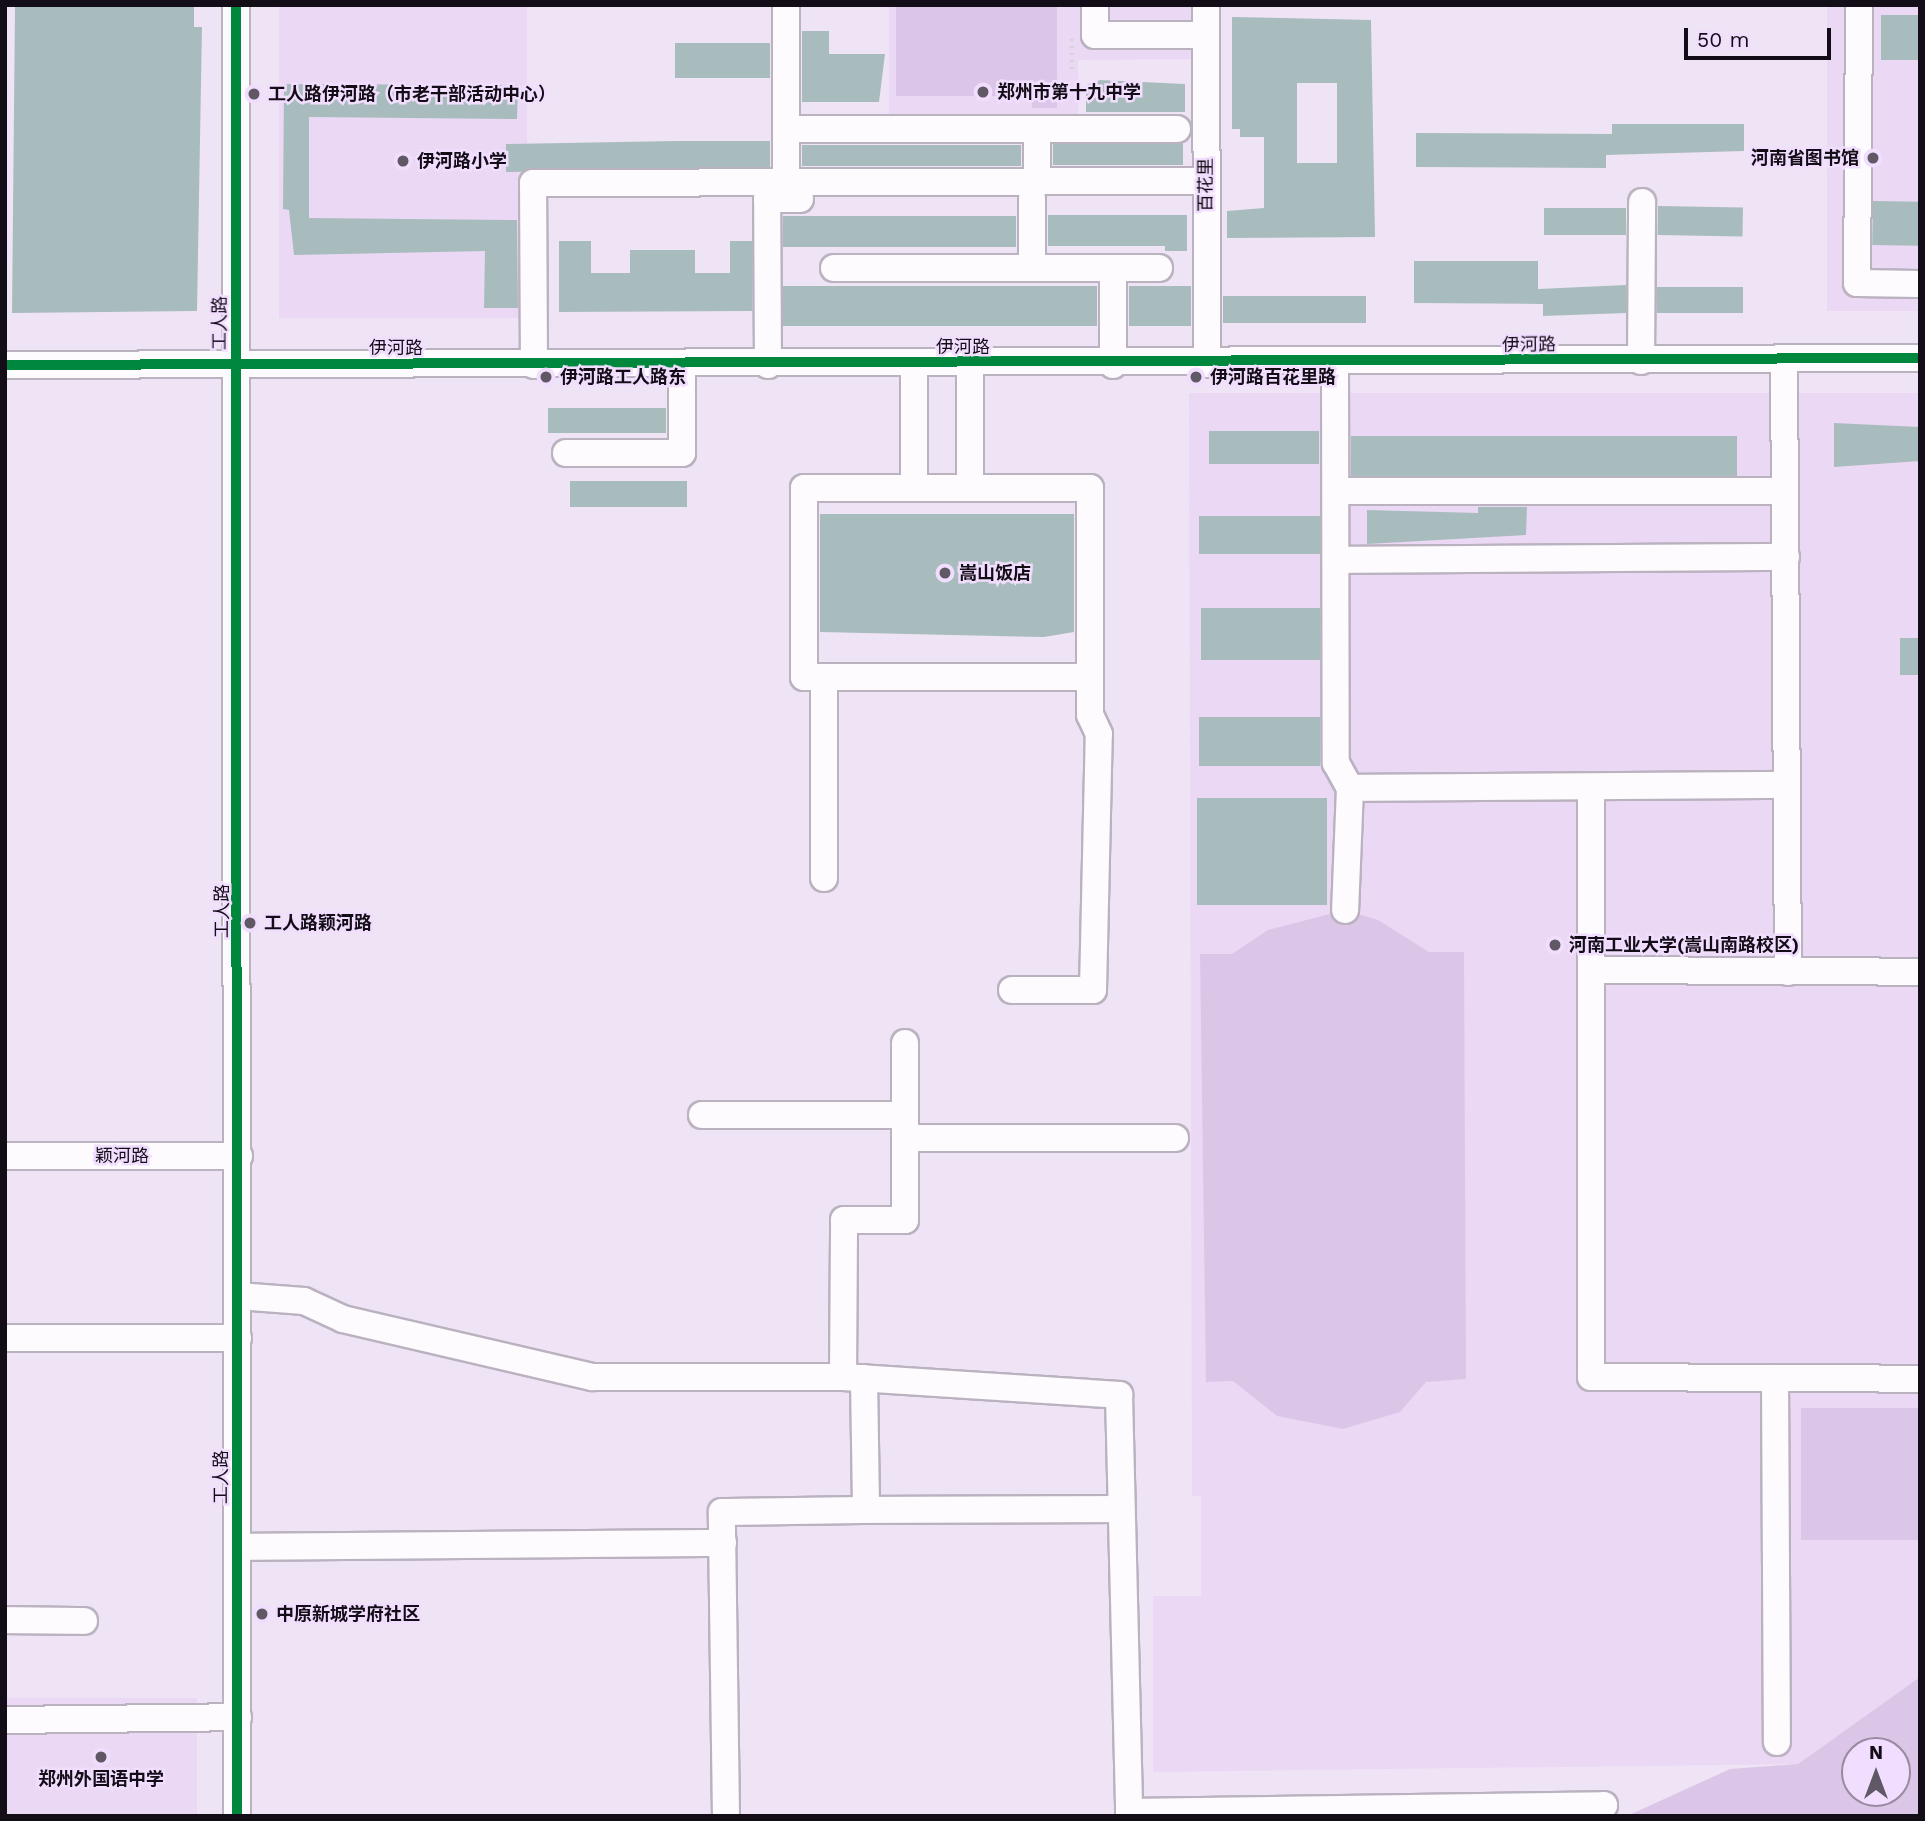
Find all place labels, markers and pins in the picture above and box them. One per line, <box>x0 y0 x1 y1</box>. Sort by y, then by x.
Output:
place label: 郑州市第十九中学 <box>997 81 1141 103</box>
place label: 工人路伊河路（市老干部活动中心） <box>268 83 556 105</box>
marker: 郑州市第十九中学 <box>975 84 991 100</box>
marker: 工人路伊河路（市老干部活动中心） <box>246 86 262 102</box>
place label: 河南省图书馆 <box>1751 147 1859 169</box>
place label: 伊河路小学 <box>417 150 507 172</box>
marker: 河南省图书馆 <box>1865 150 1881 166</box>
marker: 伊河路小学 <box>395 153 411 169</box>
place label: 伊河路工人路东 <box>560 366 686 388</box>
place label: 伊河路百花里路 <box>1210 366 1336 388</box>
marker: 伊河路工人路东 <box>538 369 554 385</box>
marker: 伊河路百花里路 <box>1188 369 1204 385</box>
place label: 嵩山饭店 <box>959 562 1031 584</box>
marker: 嵩山饭店 <box>937 565 953 581</box>
place label: 工人路颖河路 <box>264 912 372 934</box>
marker: 工人路颖河路 <box>242 915 258 931</box>
place label: 河南工业大学(嵩山南路校区) <box>1569 934 1799 956</box>
marker: 河南工业大学(嵩山南路校区) <box>1547 937 1563 953</box>
place label: 中原新城学府社区 <box>276 1603 420 1625</box>
marker: 中原新城学府社区 <box>254 1606 270 1622</box>
marker: 郑州外国语中学 <box>93 1749 109 1765</box>
place label: 郑州外国语中学 <box>38 1768 164 1790</box>

